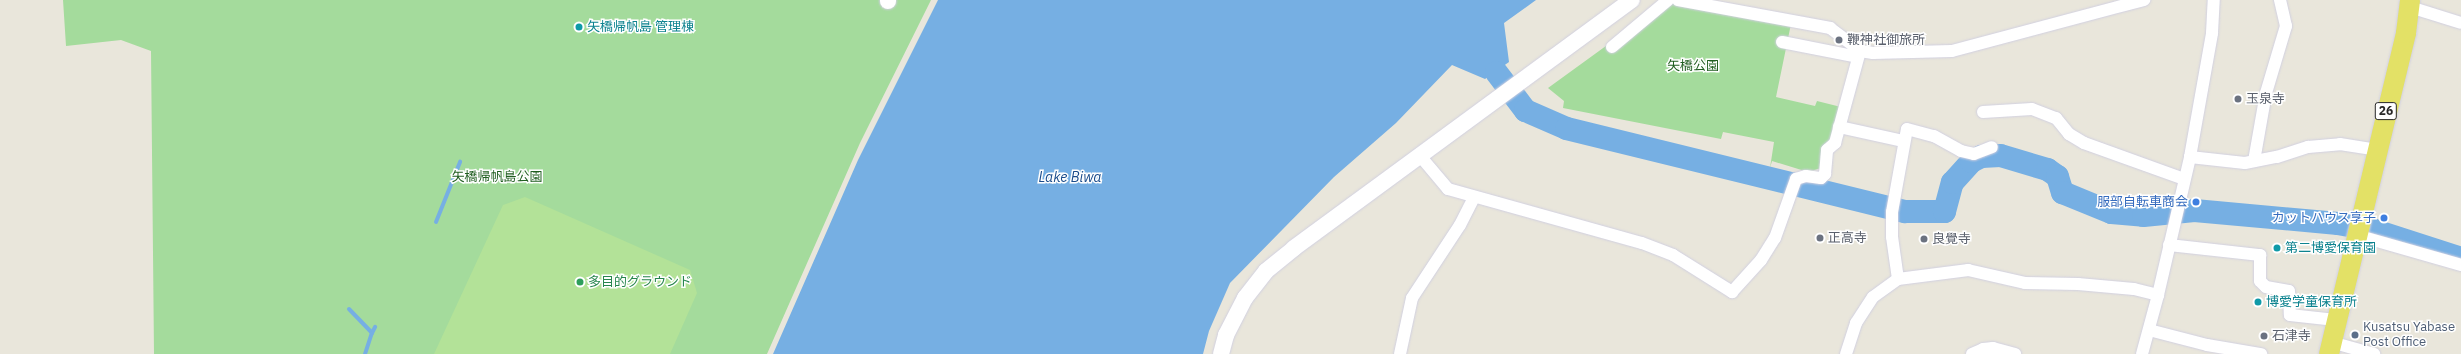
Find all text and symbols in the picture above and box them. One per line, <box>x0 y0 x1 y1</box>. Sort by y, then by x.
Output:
place label: 矢橋帰帆島 管理棟 <box>587 19 694 35</box>
marker: 矢橋帰帆島 管理棟 <box>574 22 584 32</box>
place label: 鞭神社御旅所 <box>1847 32 1925 48</box>
marker: 鞭神社御旅所 <box>1834 35 1844 45</box>
park label: 矢橋公園 <box>1667 58 1719 74</box>
place label: 玉泉寺 <box>2246 91 2285 107</box>
marker: 玉泉寺 <box>2233 94 2243 104</box>
road number: 26 <box>2374 101 2398 121</box>
park label: 矢橋帰帆島公園 <box>452 169 542 185</box>
water label: Lake Biwa <box>1039 169 1101 185</box>
place label: 服部自転車商会 <box>2097 194 2188 210</box>
marker: 服部自転車商会 <box>2191 197 2201 207</box>
place label: カットハウス享子 <box>2272 210 2376 226</box>
marker: カットハウス享子 <box>2379 213 2389 223</box>
place label: 正高寺 <box>1828 230 1867 246</box>
place label: 良覺寺 <box>1932 231 1971 247</box>
marker: 正高寺 <box>1815 233 1825 243</box>
marker: 良覺寺 <box>1919 234 1929 244</box>
place label: 第二博愛保育園 <box>2285 240 2376 256</box>
marker: 第二博愛保育園 <box>2272 243 2282 253</box>
place label: 多目的グラウンド <box>588 274 692 290</box>
marker: 多目的グラウンド <box>575 277 585 287</box>
place label: 博愛学童保育所 <box>2266 294 2357 310</box>
marker: 博愛学童保育所 <box>2253 297 2263 307</box>
place label: Kusatsu Yabase Post Office <box>2363 320 2455 351</box>
place label: 石津寺 <box>2272 328 2311 344</box>
marker: Kusatsu Yabase Post Office <box>2350 330 2360 340</box>
marker: 石津寺 <box>2259 331 2269 341</box>

